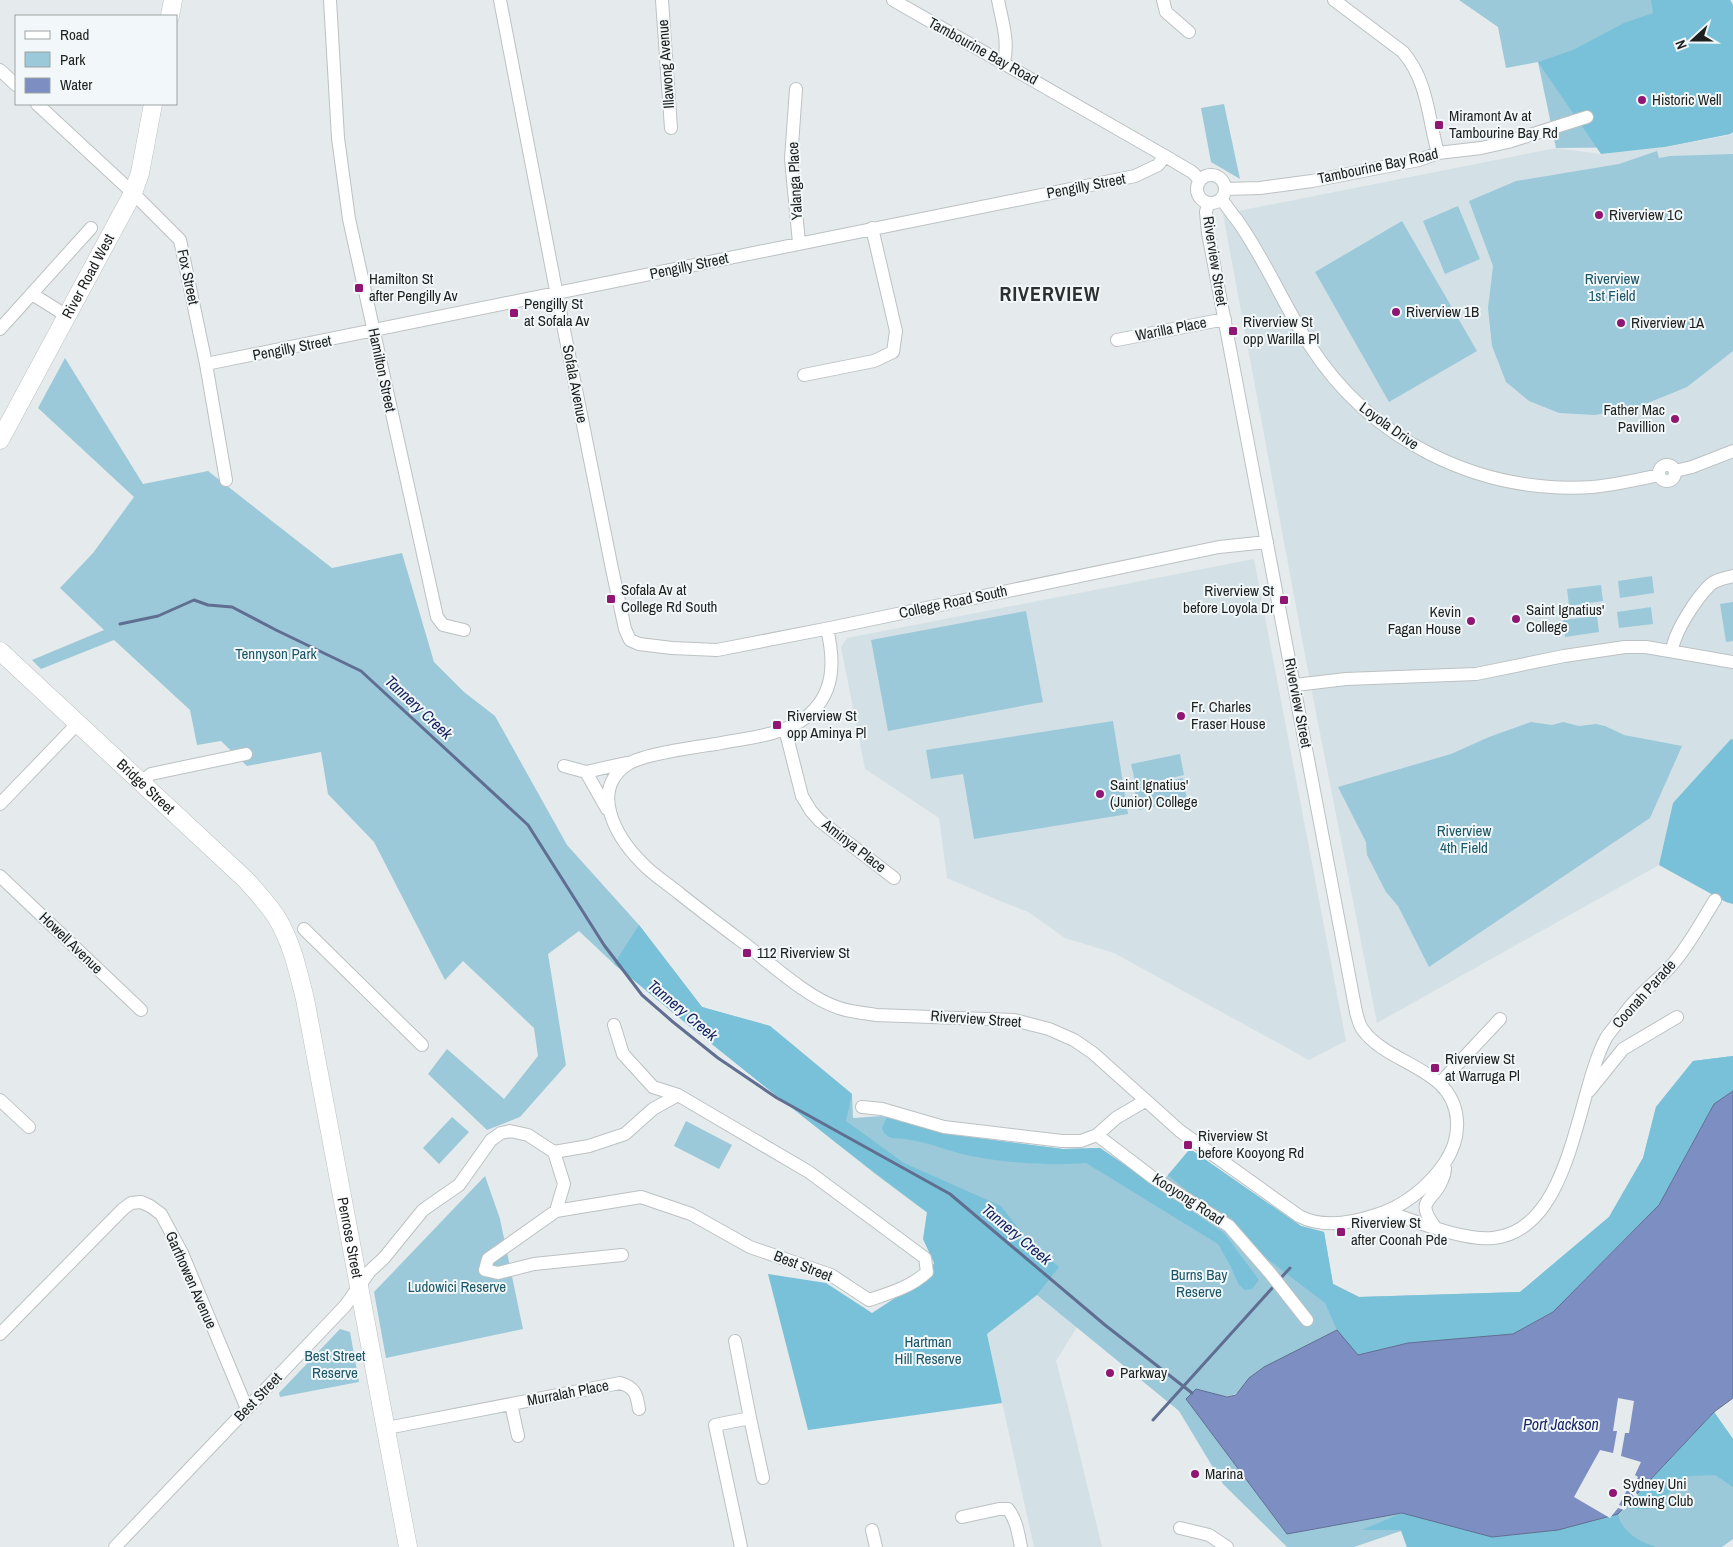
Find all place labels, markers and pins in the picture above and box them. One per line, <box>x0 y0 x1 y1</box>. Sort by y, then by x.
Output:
place label: Historic Well <box>1652 89 1722 110</box>
marker: Historic Well <box>1636 94 1648 106</box>
place label: Miramont Av at Tambourine Bay Rd <box>1449 105 1558 143</box>
marker: Miramont Av at Tambourine Bay Rd <box>1433 119 1445 131</box>
place label: Riverview 1C <box>1609 204 1683 225</box>
marker: Riverview 1C <box>1593 209 1605 221</box>
place label: Hamilton St after Pengilly Av <box>369 268 459 306</box>
marker: Hamilton St after Pengilly Av <box>353 282 365 294</box>
place label: Pengilly St at Sofala Av <box>524 293 590 331</box>
place label: Riverview 1B <box>1406 301 1479 322</box>
marker: Riverview 1B <box>1390 306 1402 318</box>
marker: Pengilly St at Sofala Av <box>508 307 520 319</box>
place label: Riverview St opp Warilla Pl <box>1243 311 1319 349</box>
place label: Riverview 1A <box>1631 312 1705 333</box>
marker: Riverview 1A <box>1615 317 1627 329</box>
marker: Riverview St opp Warilla Pl <box>1227 325 1239 337</box>
place label: Father Mac Pavillion <box>1603 399 1665 437</box>
marker: Father Mac Pavillion <box>1669 413 1681 425</box>
place label: Sofala Av at College Rd South <box>621 579 717 617</box>
place label: Riverview St before Loyola Dr <box>1183 580 1275 618</box>
marker: Sofala Av at College Rd South <box>605 593 617 605</box>
marker: Riverview St before Loyola Dr <box>1278 594 1290 606</box>
place label: Saint Ignatius' College <box>1526 599 1604 637</box>
place label: Kevin Fagan House <box>1388 601 1461 639</box>
marker: Saint Ignatius' College <box>1510 613 1522 625</box>
marker: Kevin Fagan House <box>1465 615 1477 627</box>
place label: Fr. Charles Fraser House <box>1191 696 1266 734</box>
place label: Riverview St opp Aminya Pl <box>787 705 866 743</box>
marker: Fr. Charles Fraser House <box>1175 710 1187 722</box>
marker: Riverview St opp Aminya Pl <box>771 719 783 731</box>
place label: Saint Ignatius' (Junior) College <box>1110 774 1198 812</box>
marker: Saint Ignatius' (Junior) College <box>1094 788 1106 800</box>
place label: 112 Riverview St <box>757 942 850 963</box>
marker: 112 Riverview St <box>741 947 753 959</box>
place label: Riverview St at Warruga Pl <box>1445 1048 1520 1086</box>
marker: Riverview St at Warruga Pl <box>1429 1062 1441 1074</box>
place label: Riverview St before Kooyong Rd <box>1198 1125 1304 1163</box>
marker: Riverview St before Kooyong Rd <box>1182 1139 1194 1151</box>
place label: Riverview St after Coonah Pde <box>1351 1212 1448 1250</box>
marker: Riverview St after Coonah Pde <box>1335 1226 1347 1238</box>
place label: Parkway <box>1120 1362 1168 1383</box>
marker: Parkway <box>1104 1367 1116 1379</box>
place label: Marina <box>1205 1463 1243 1484</box>
marker: Marina <box>1189 1468 1201 1480</box>
place label: Sydney Uni Rowing Club <box>1623 1473 1694 1511</box>
marker: Sydney Uni Rowing Club <box>1607 1487 1619 1499</box>

